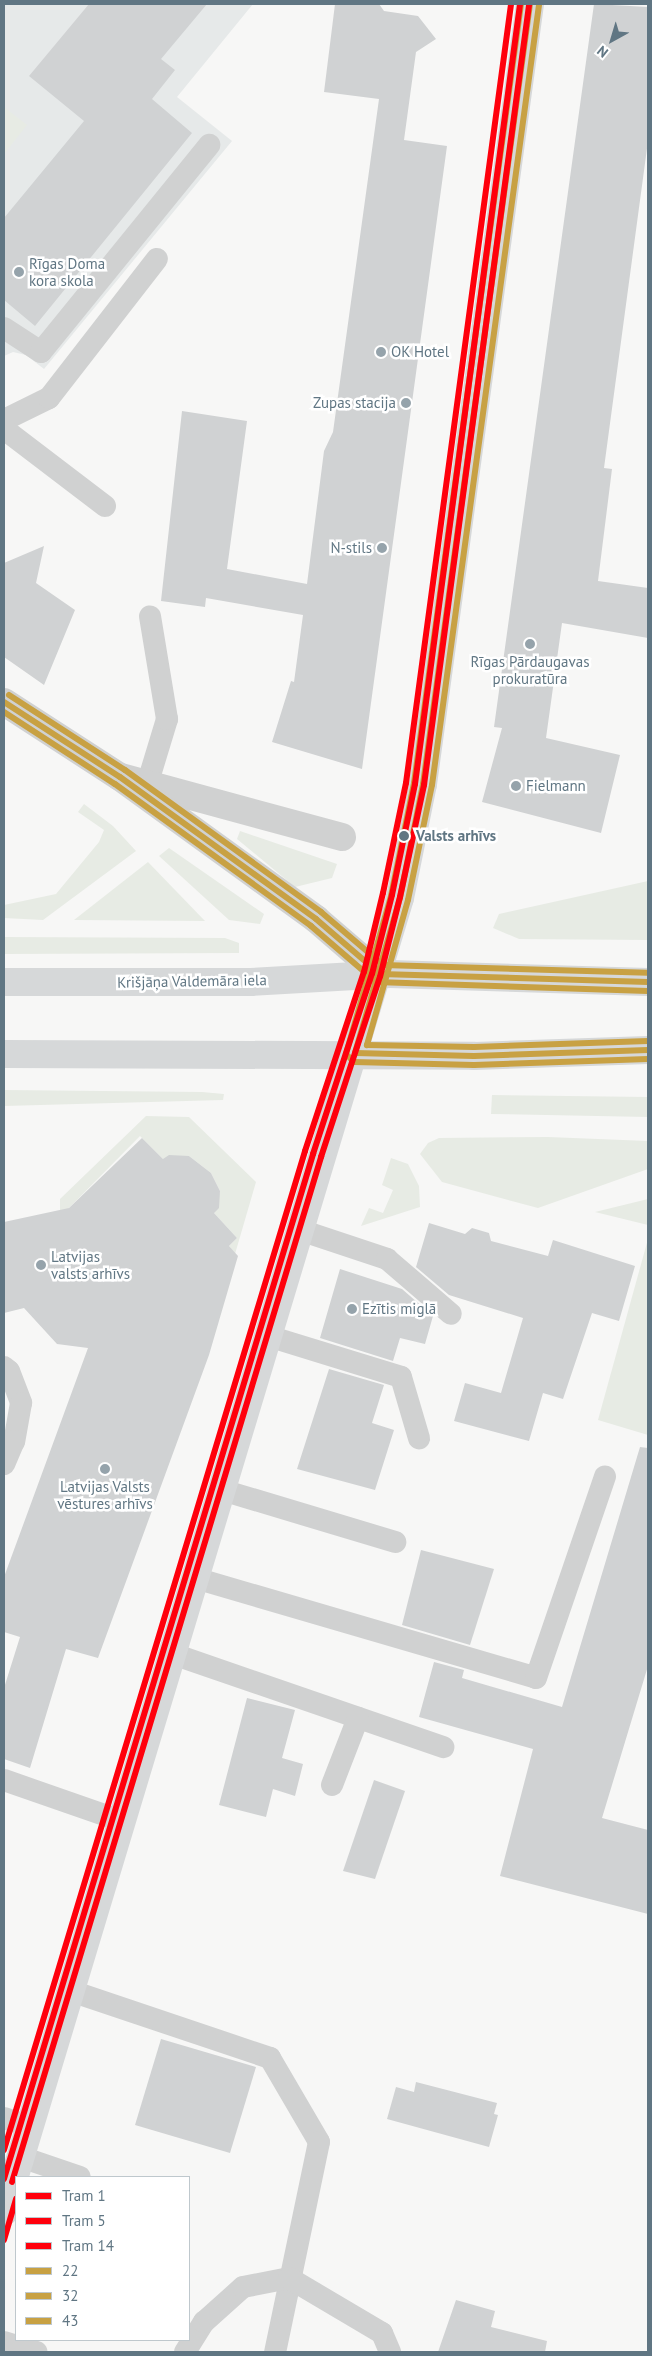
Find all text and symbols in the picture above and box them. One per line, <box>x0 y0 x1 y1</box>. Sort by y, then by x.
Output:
north arrow <box>587 15 637 65</box>
text: N <box>593 42 612 62</box>
place label: Rīgas Doma kora skola <box>29 254 105 289</box>
marker: Rīgas Doma kora skola <box>13 266 25 278</box>
place label: OK Hotel <box>391 343 449 361</box>
marker: OK Hotel <box>375 346 387 358</box>
place label: Zupas stacija <box>313 394 396 412</box>
marker: Zupas stacija <box>400 397 412 409</box>
place label: N-stils <box>330 539 372 557</box>
marker: N-stils <box>376 542 388 554</box>
marker: Rīgas Pārdaugavas prokuratūra <box>524 638 536 650</box>
place label: Rīgas Pārdaugavas prokuratūra <box>470 652 590 687</box>
place label: Fielmann <box>526 777 586 795</box>
marker: Fielmann <box>510 780 522 792</box>
marker: Valsts arhīvs <box>395 827 413 845</box>
place label: Valsts arhīvs <box>416 827 496 845</box>
street label: Krišjāņa Valdemāra iela <box>117 971 267 991</box>
place label: Latvijas valsts arhīvs <box>51 1247 130 1282</box>
marker: Latvijas valsts arhīvs <box>35 1259 47 1271</box>
place label: Ezītis miglā <box>362 1300 436 1318</box>
marker: Ezītis miglā <box>346 1303 358 1315</box>
marker: Latvijas Valsts vēstures arhīvs <box>99 1463 111 1475</box>
place label: Latvijas Valsts vēstures arhīvs <box>57 1477 153 1512</box>
legend <box>15 2176 190 2341</box>
text: Tram 1 <box>62 2186 106 2205</box>
text: Tram 5 <box>62 2211 106 2230</box>
text: Tram 14 <box>62 2236 114 2255</box>
text: 22 <box>62 2261 78 2280</box>
text: 32 <box>62 2286 78 2305</box>
text: 43 <box>62 2311 78 2330</box>

